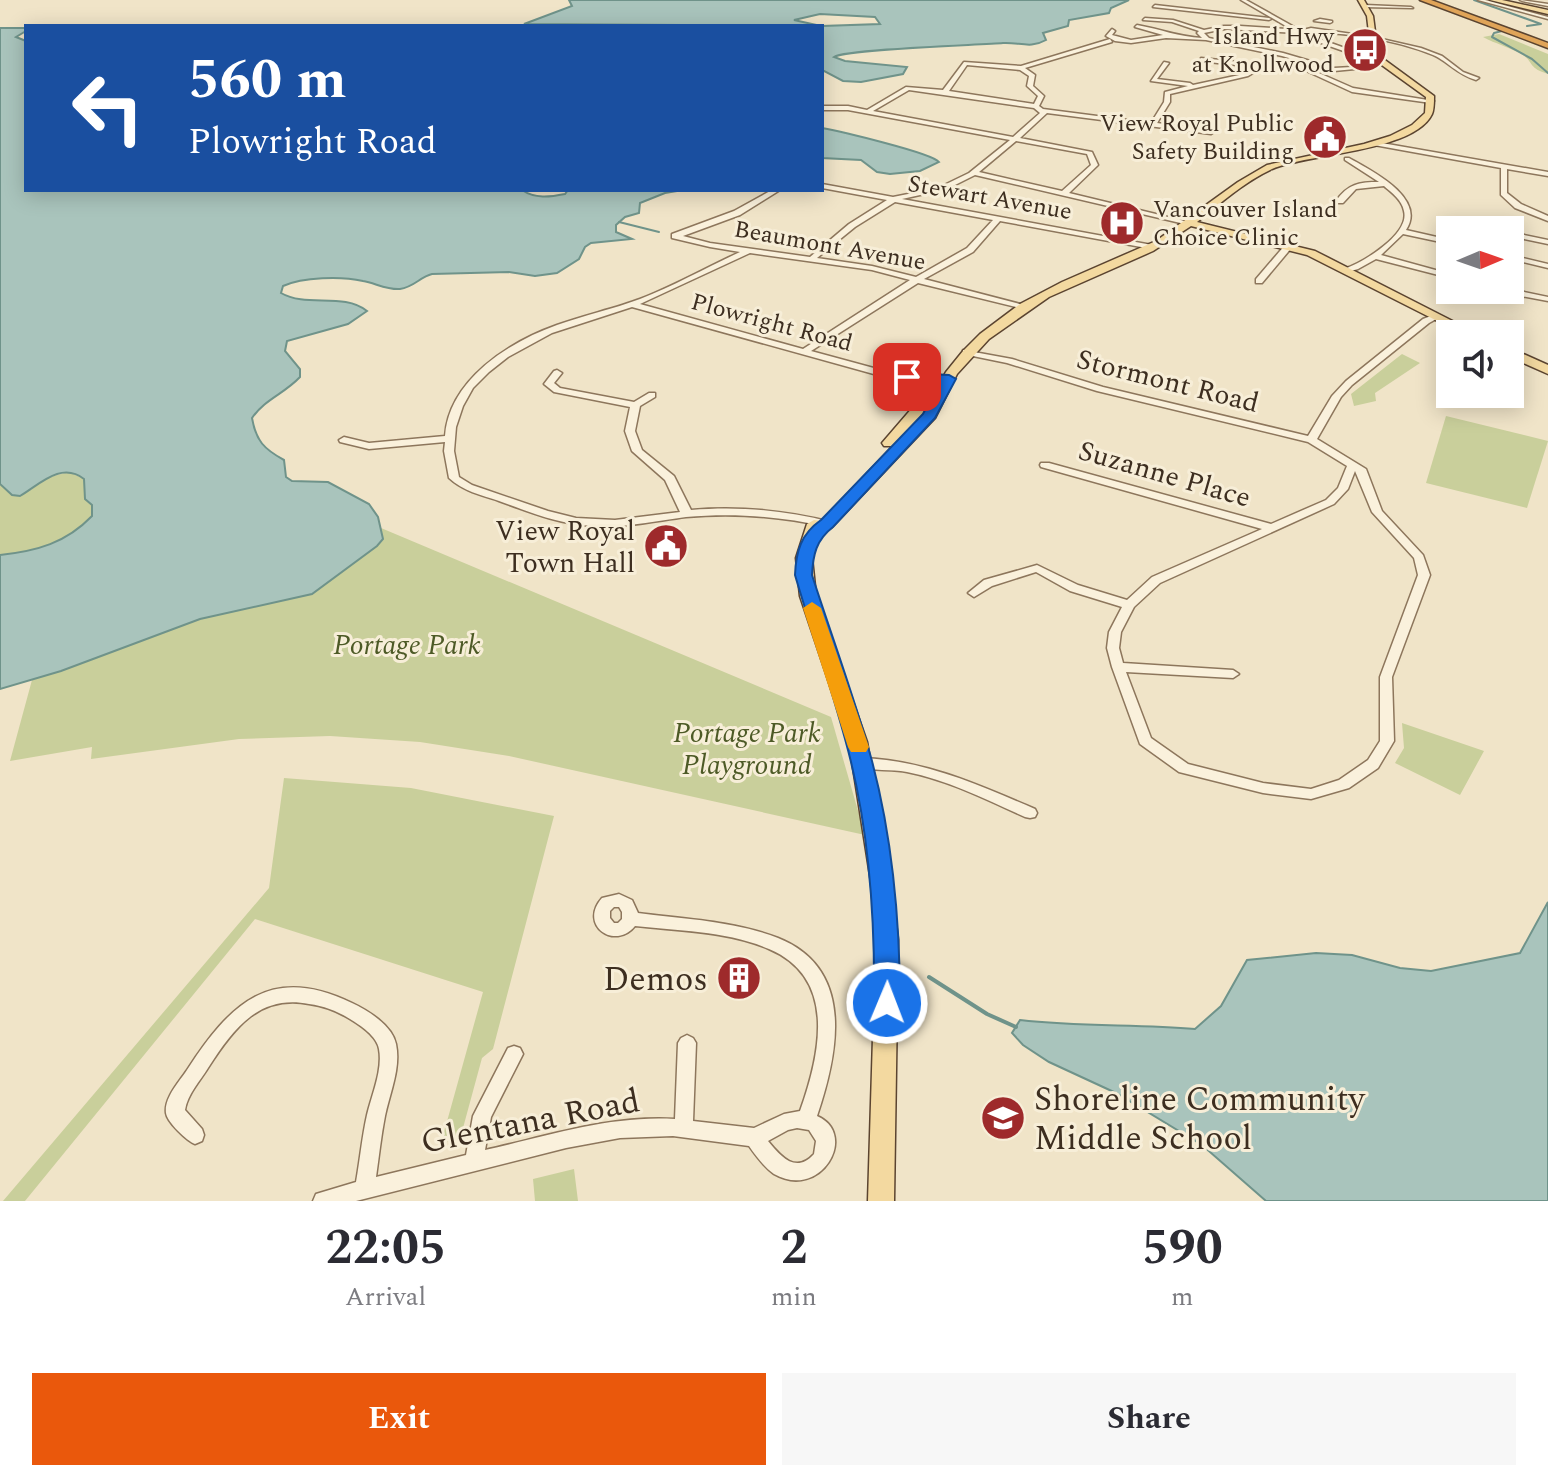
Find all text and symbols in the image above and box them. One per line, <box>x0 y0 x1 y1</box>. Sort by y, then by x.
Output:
place label: Island Hwy at Knollwood <box>1192 19 1335 83</box>
bus stop icon: Island Hwy at Knollwood <box>1341 26 1389 74</box>
text: 560 m <box>188 38 347 123</box>
icon: left <box>56 56 160 160</box>
place label: View Royal Public Safety Building <box>1100 106 1294 170</box>
public building icon: View Royal Public Safety Building <box>1301 113 1349 161</box>
text: Plowright Road <box>188 115 437 170</box>
street label: Stewart Avenue <box>905 166 1075 230</box>
place label: Vancouver Island Choice Clinic <box>1153 192 1338 256</box>
hospital icon: Vancouver Island Choice Clinic <box>1098 199 1146 247</box>
street label: Beaumont Avenue <box>731 211 929 281</box>
north arrow <box>1436 216 1524 304</box>
map controls <box>1436 216 1524 408</box>
street label: Plowright Road <box>687 284 857 362</box>
button: sound <box>1436 320 1524 408</box>
street label: Stormont Road <box>1072 338 1263 425</box>
pin <box>873 343 941 411</box>
icon: arrive <box>885 355 929 399</box>
street label: Suzanne Place <box>1073 429 1256 520</box>
place label: View Royal Town Hall <box>495 510 635 585</box>
public building icon: View Royal Town Hall <box>642 522 690 570</box>
park label: Portage Park <box>333 624 481 667</box>
park label: Portage Park Playground <box>673 712 821 787</box>
place label: Demos <box>603 954 708 1006</box>
building icon: Demos <box>715 954 763 1002</box>
position arrow <box>845 961 929 1045</box>
place label: Shoreline Community Middle School <box>1034 1074 1366 1165</box>
street label: Glentana Road <box>416 1075 645 1169</box>
school or university icon: Shoreline Community Middle School <box>979 1094 1027 1142</box>
text: 22:05 <box>325 1212 446 1285</box>
text: 2 <box>780 1212 807 1285</box>
text: 590 <box>1142 1212 1223 1285</box>
text: Arrival <box>345 1277 426 1317</box>
text: min <box>771 1277 817 1317</box>
text: m <box>1171 1277 1193 1317</box>
button: Exit <box>32 1373 766 1465</box>
button: Share <box>782 1373 1516 1465</box>

